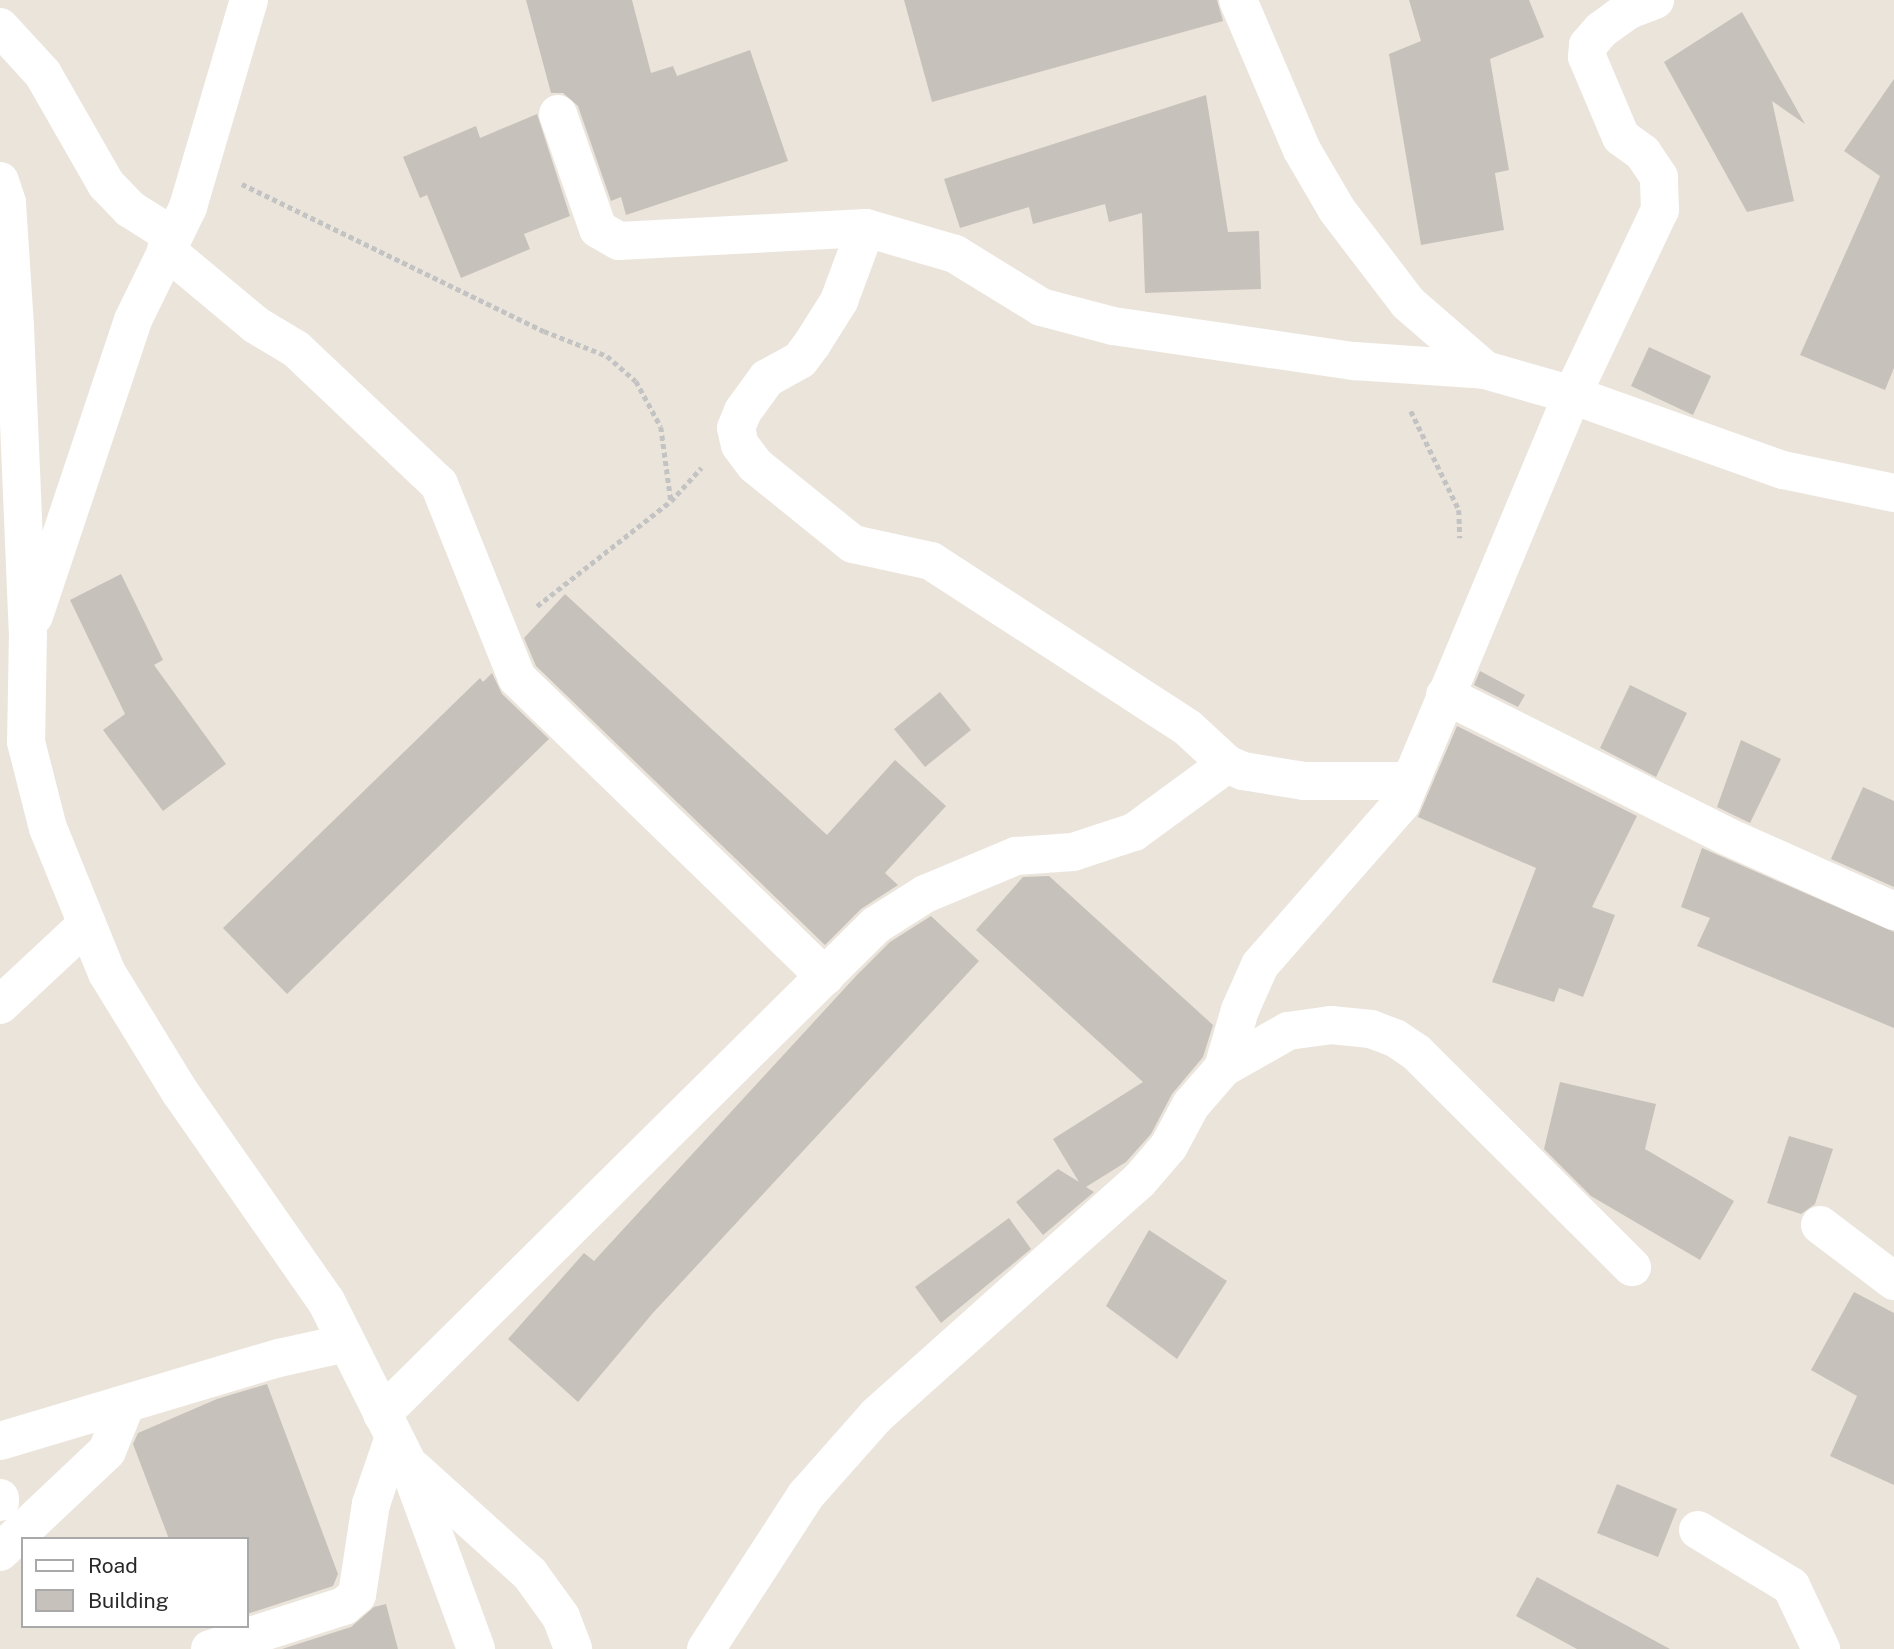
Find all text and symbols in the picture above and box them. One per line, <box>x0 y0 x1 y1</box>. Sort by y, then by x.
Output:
legend <box>21 1537 248 1628</box>
text: Road <box>88 1553 138 1578</box>
text: Building <box>88 1588 169 1613</box>

